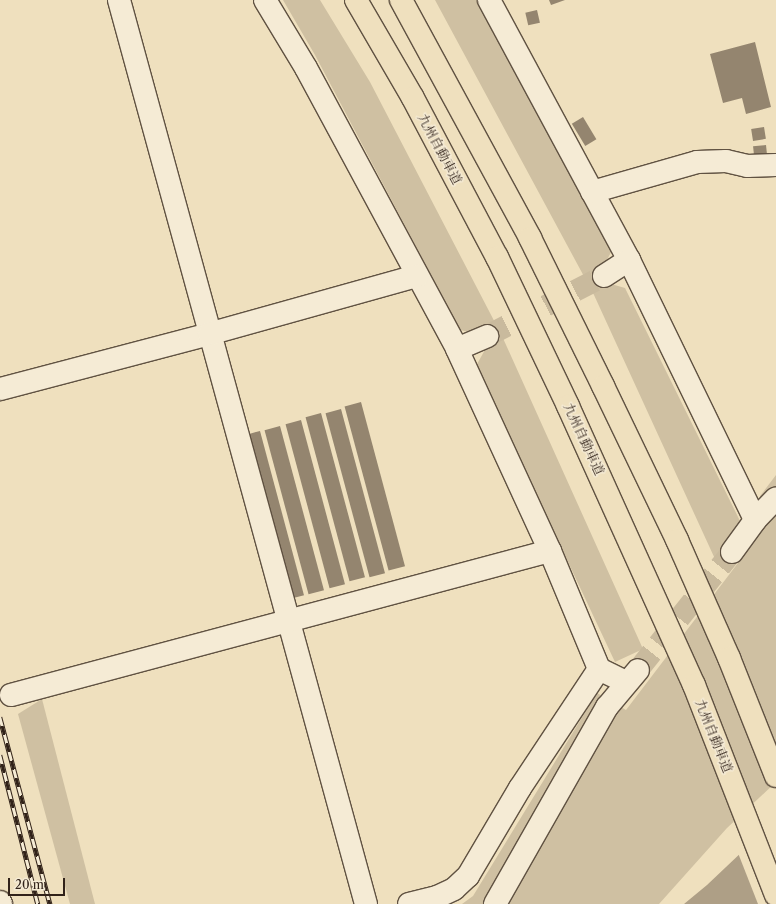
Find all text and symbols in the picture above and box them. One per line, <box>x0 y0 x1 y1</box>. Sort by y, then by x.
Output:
street label: 九州自動車道 <box>415 111 465 187</box>
street label: 九州自動車道 <box>560 400 608 478</box>
street label: 九州自動車道 <box>692 697 736 775</box>
scale bar <box>10 870 67 896</box>
text: 20 m <box>15 877 44 892</box>

